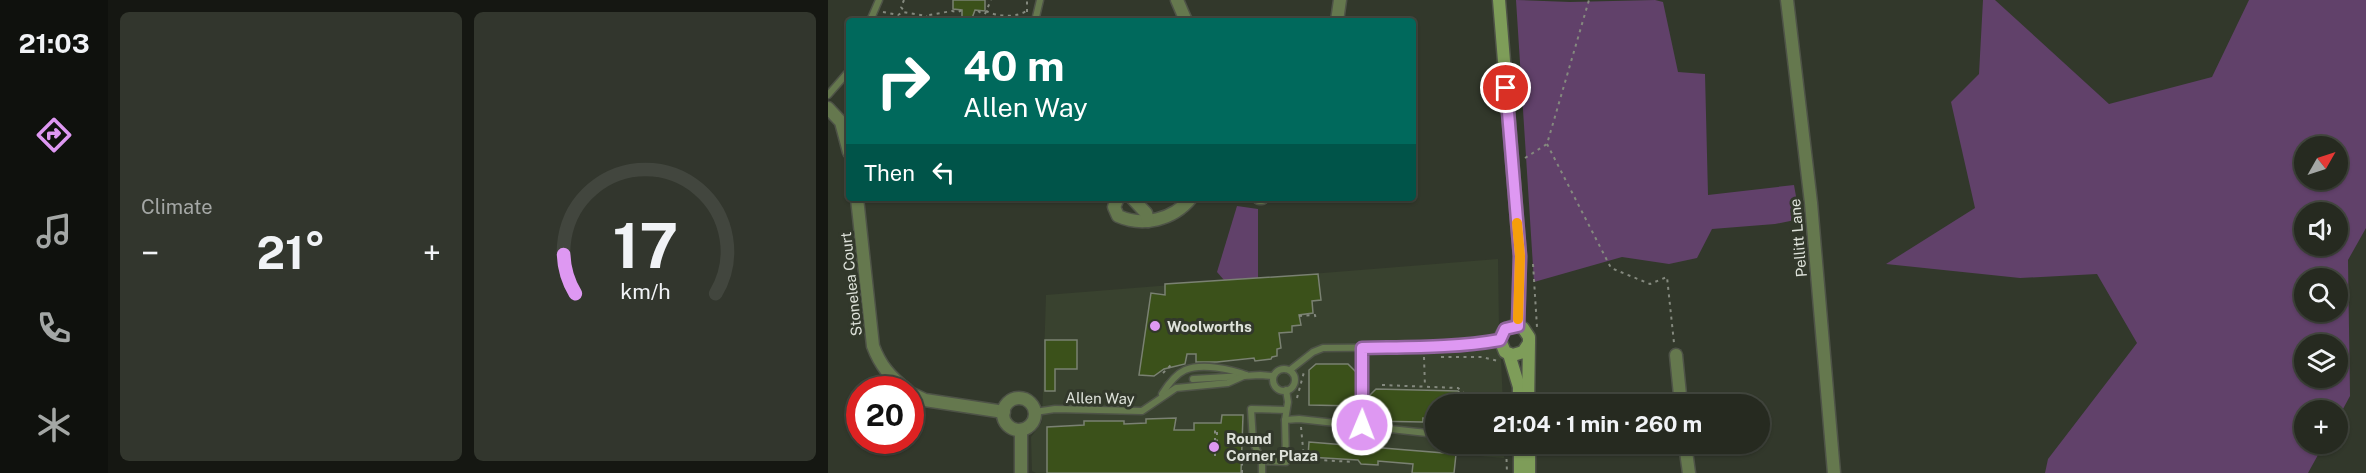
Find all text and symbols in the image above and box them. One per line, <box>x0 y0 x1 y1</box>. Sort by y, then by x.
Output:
text: 21:03 <box>18 27 90 59</box>
text: 40 m <box>963 41 1065 90</box>
icon: right <box>864 42 942 120</box>
pin <box>1480 62 1531 113</box>
icon: arrive <box>1489 71 1522 104</box>
text: Allen Way <box>963 91 1088 123</box>
icon: directions <box>33 114 75 156</box>
north arrow <box>2294 136 2348 190</box>
map controls <box>2294 136 2348 454</box>
icon: left <box>927 156 960 189</box>
text: Then <box>864 160 915 186</box>
text: Climate <box>141 195 213 219</box>
street label: Pellitt Lane <box>1786 198 1810 278</box>
button: sound <box>2294 202 2348 256</box>
text: 17 <box>612 209 678 282</box>
icon: music <box>33 210 75 252</box>
text: 21° <box>256 226 326 279</box>
street label: Stonelea Court <box>837 231 865 337</box>
text: − <box>141 234 159 272</box>
text: + <box>423 234 441 272</box>
button: search <box>2294 268 2348 322</box>
text: km/h <box>620 279 670 304</box>
icon: phone <box>33 307 75 349</box>
place label: Woolworths <box>1167 318 1252 335</box>
marker: Woolworths <box>1148 319 1162 333</box>
button: layers <box>2294 334 2348 388</box>
speed limit sign: 20 <box>846 376 924 454</box>
street label: Allen Way <box>1065 389 1135 407</box>
position arrow <box>1330 393 1394 457</box>
button: + <box>2294 400 2348 454</box>
icon: climate <box>33 404 75 446</box>
text: 21:04 · 1 min · 260 m <box>1493 411 1702 437</box>
place label: Round Corner Plaza <box>1226 430 1318 464</box>
marker: Round Corner Plaza <box>1207 440 1221 454</box>

